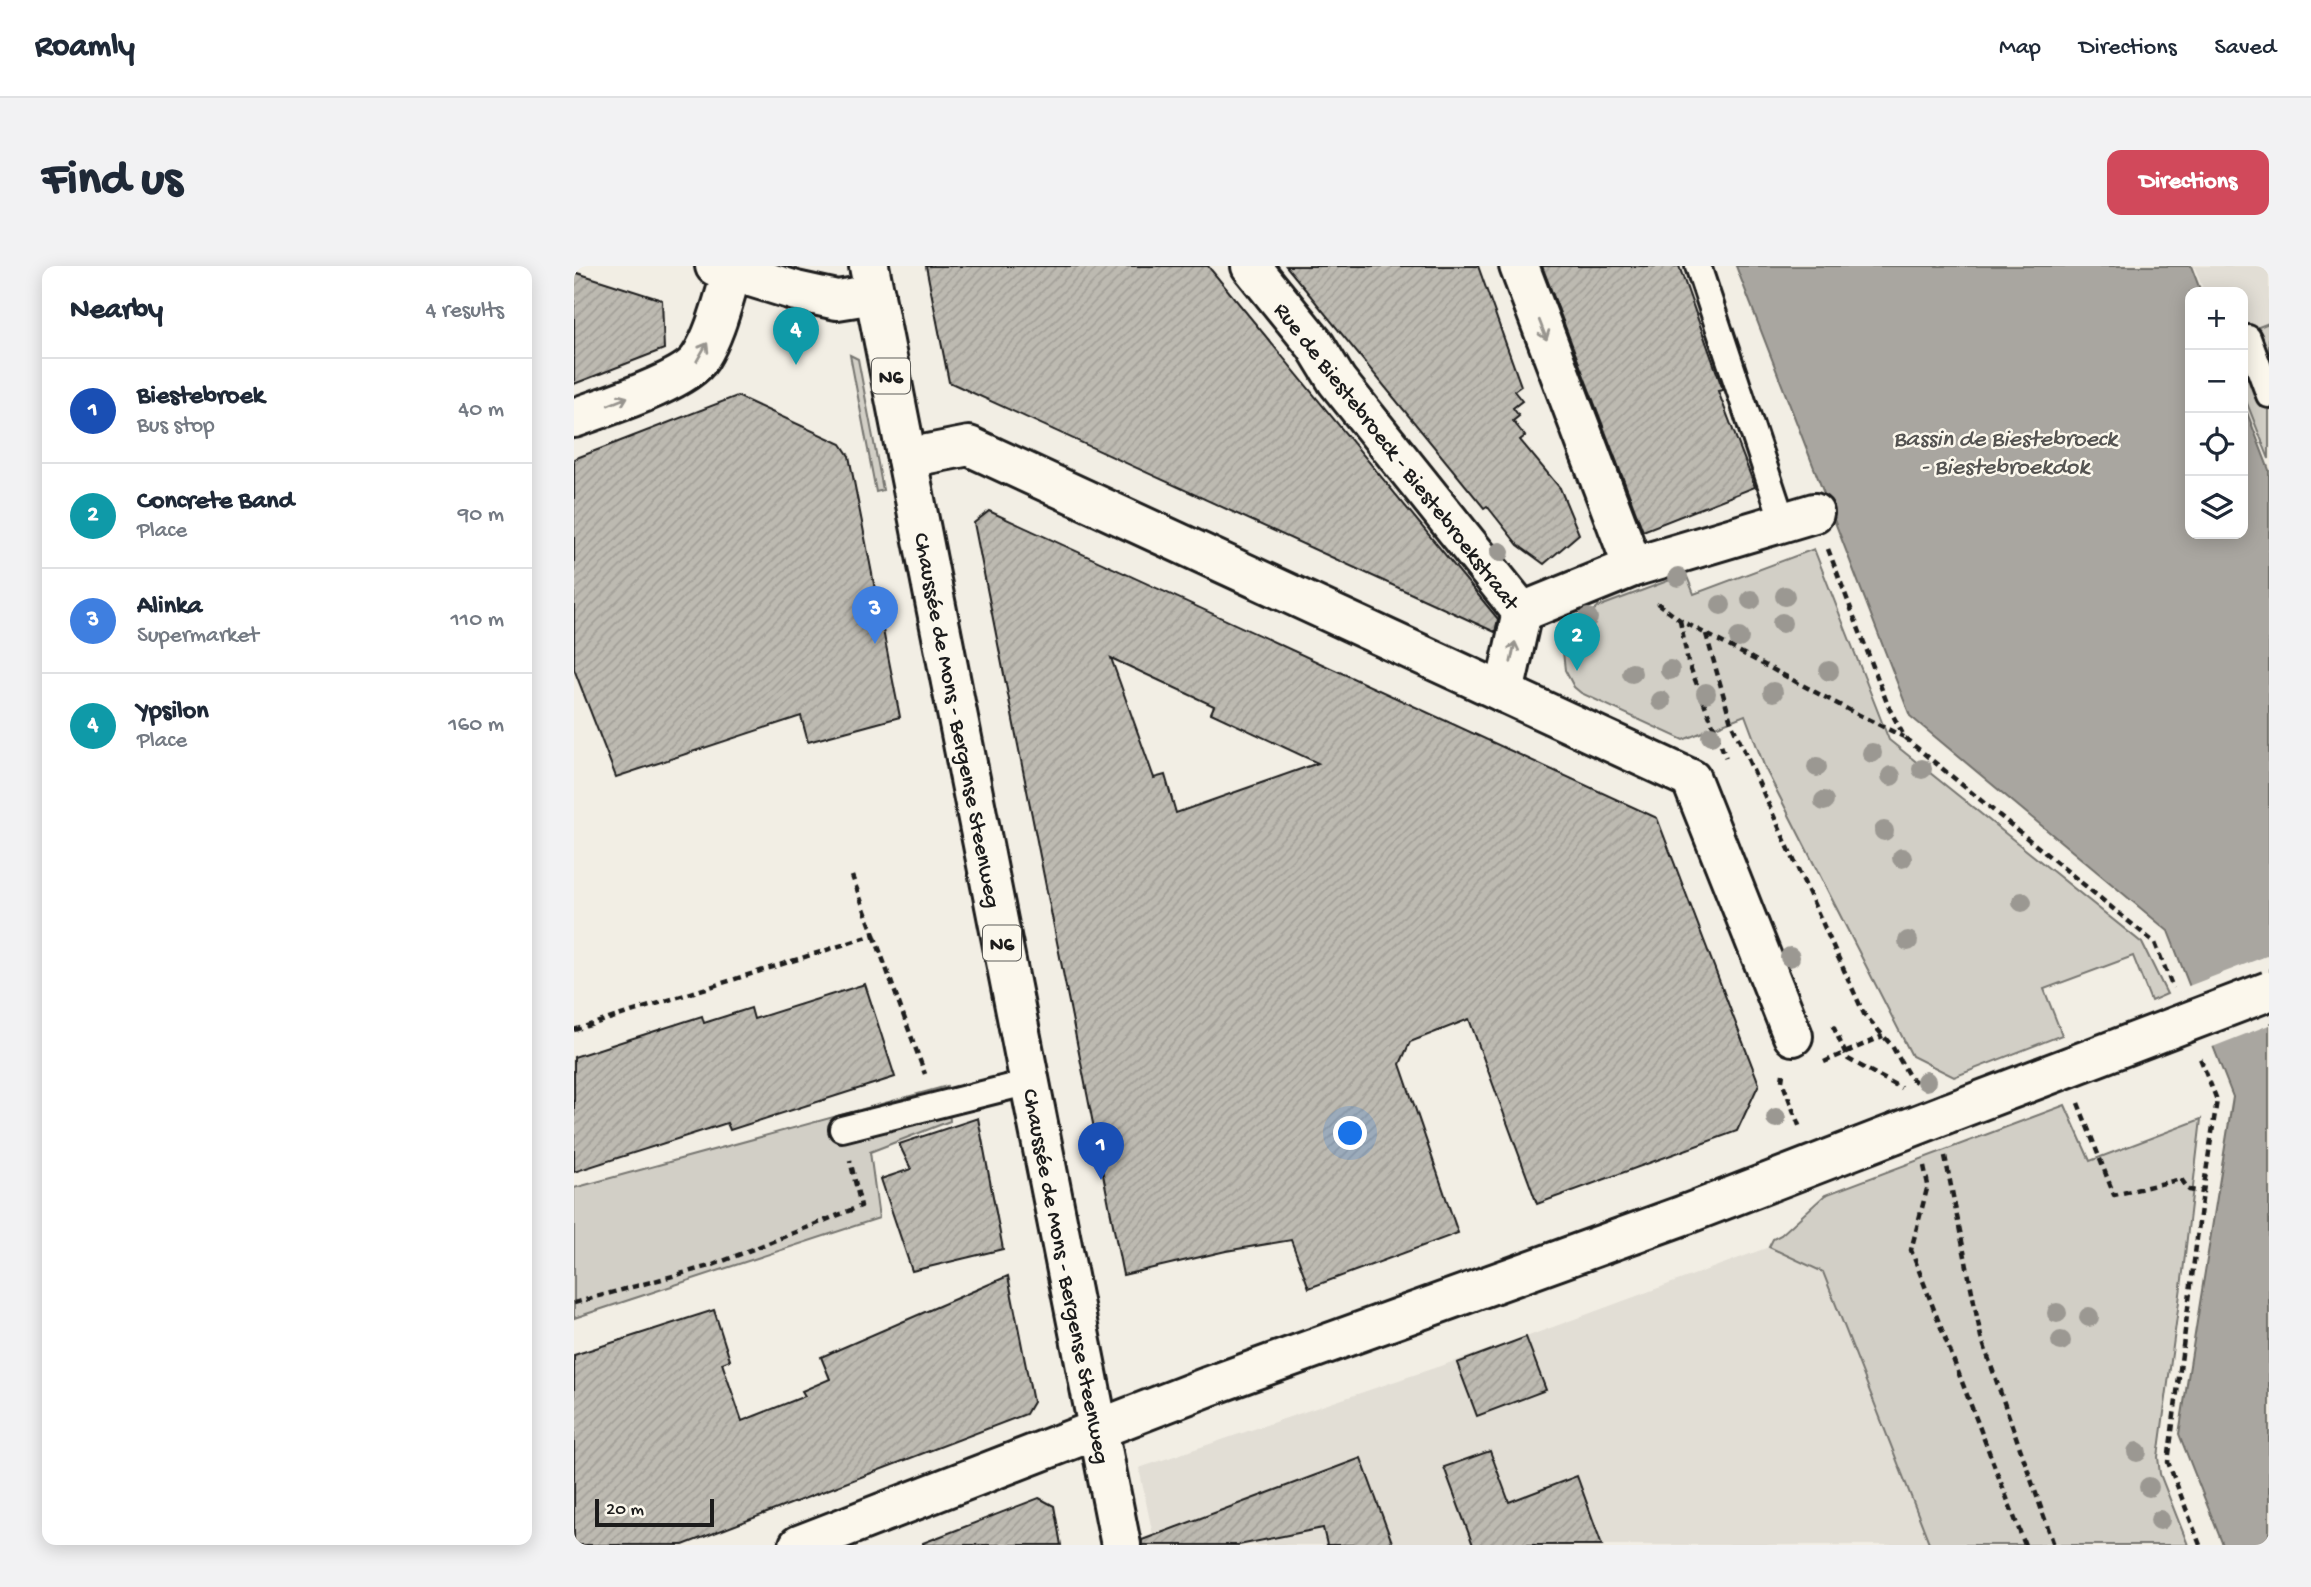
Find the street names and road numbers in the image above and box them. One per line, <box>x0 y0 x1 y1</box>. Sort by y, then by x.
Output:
street label: Rue de Biestebroeck - Biestebroekstraat <box>1267 298 1525 618</box>
road number: N6 <box>872 358 910 394</box>
street label: Chaussée de Mons - Bergense Steenweg <box>906 531 1005 911</box>
road number: N6 <box>983 926 1021 960</box>
street label: Chaussée de Mons - Bergense Steenweg <box>1015 1087 1114 1467</box>

